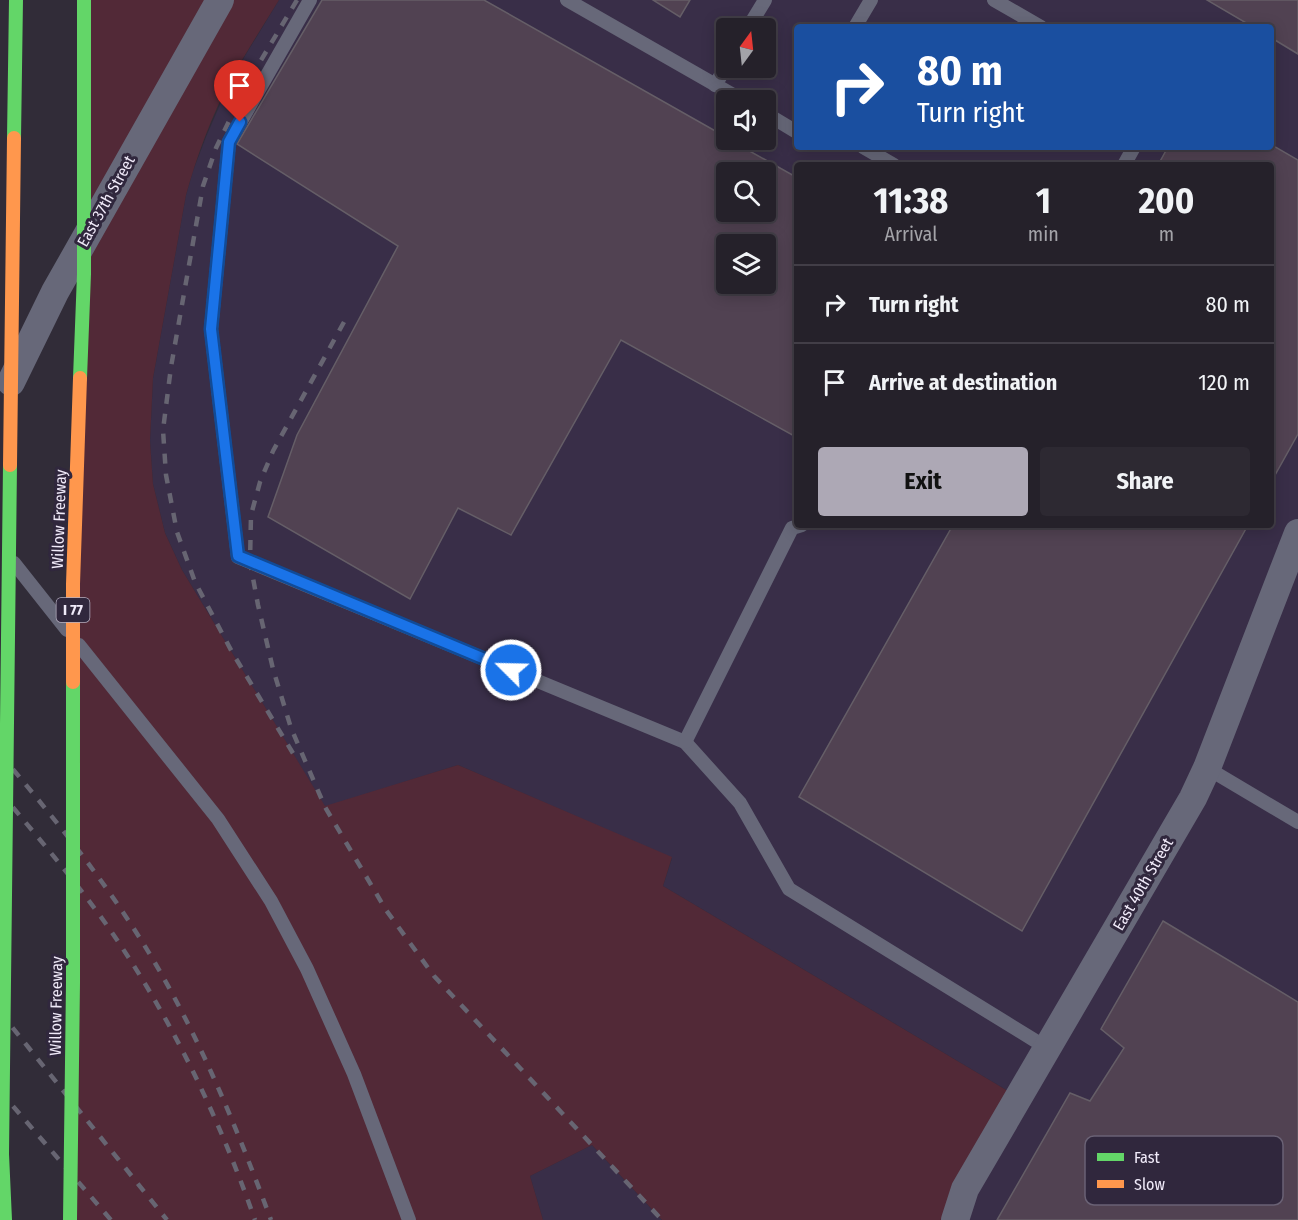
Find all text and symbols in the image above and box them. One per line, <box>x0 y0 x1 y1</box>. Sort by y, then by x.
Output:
north arrow <box>716 18 776 78</box>
map controls <box>716 18 776 294</box>
text: 80 m <box>917 46 1003 96</box>
icon: right <box>818 48 896 126</box>
pin <box>214 60 265 122</box>
icon: arrive <box>223 69 256 102</box>
button: sound <box>716 90 776 150</box>
text: Turn right <box>917 97 1025 129</box>
street label: East 37th Street <box>73 151 139 250</box>
button: search <box>716 162 776 222</box>
text: 11:38 <box>874 179 948 223</box>
text: 1 <box>1036 179 1051 223</box>
text: 200 <box>1138 179 1194 223</box>
text: Arrival <box>884 222 937 246</box>
text: min <box>1028 222 1059 246</box>
text: m <box>1159 222 1174 246</box>
button: layers <box>716 234 776 294</box>
icon: right <box>818 288 851 321</box>
text: Turn right <box>869 291 958 318</box>
text: 80 m <box>1205 291 1250 318</box>
icon: arrive <box>818 366 851 399</box>
text: Arrive at destination <box>869 369 1057 396</box>
text: 120 m <box>1198 369 1250 396</box>
button: Exit <box>818 447 1028 516</box>
button: Share <box>1040 447 1250 516</box>
street label: Willow Freeway <box>48 468 70 569</box>
road number: I 77 <box>56 598 90 622</box>
position arrow <box>479 638 543 702</box>
street label: East 40th Street <box>1109 834 1178 934</box>
street label: Willow Freeway <box>46 955 66 1056</box>
legend <box>1085 1136 1283 1205</box>
text: Fast <box>1134 1148 1161 1167</box>
text: Slow <box>1134 1175 1165 1194</box>

